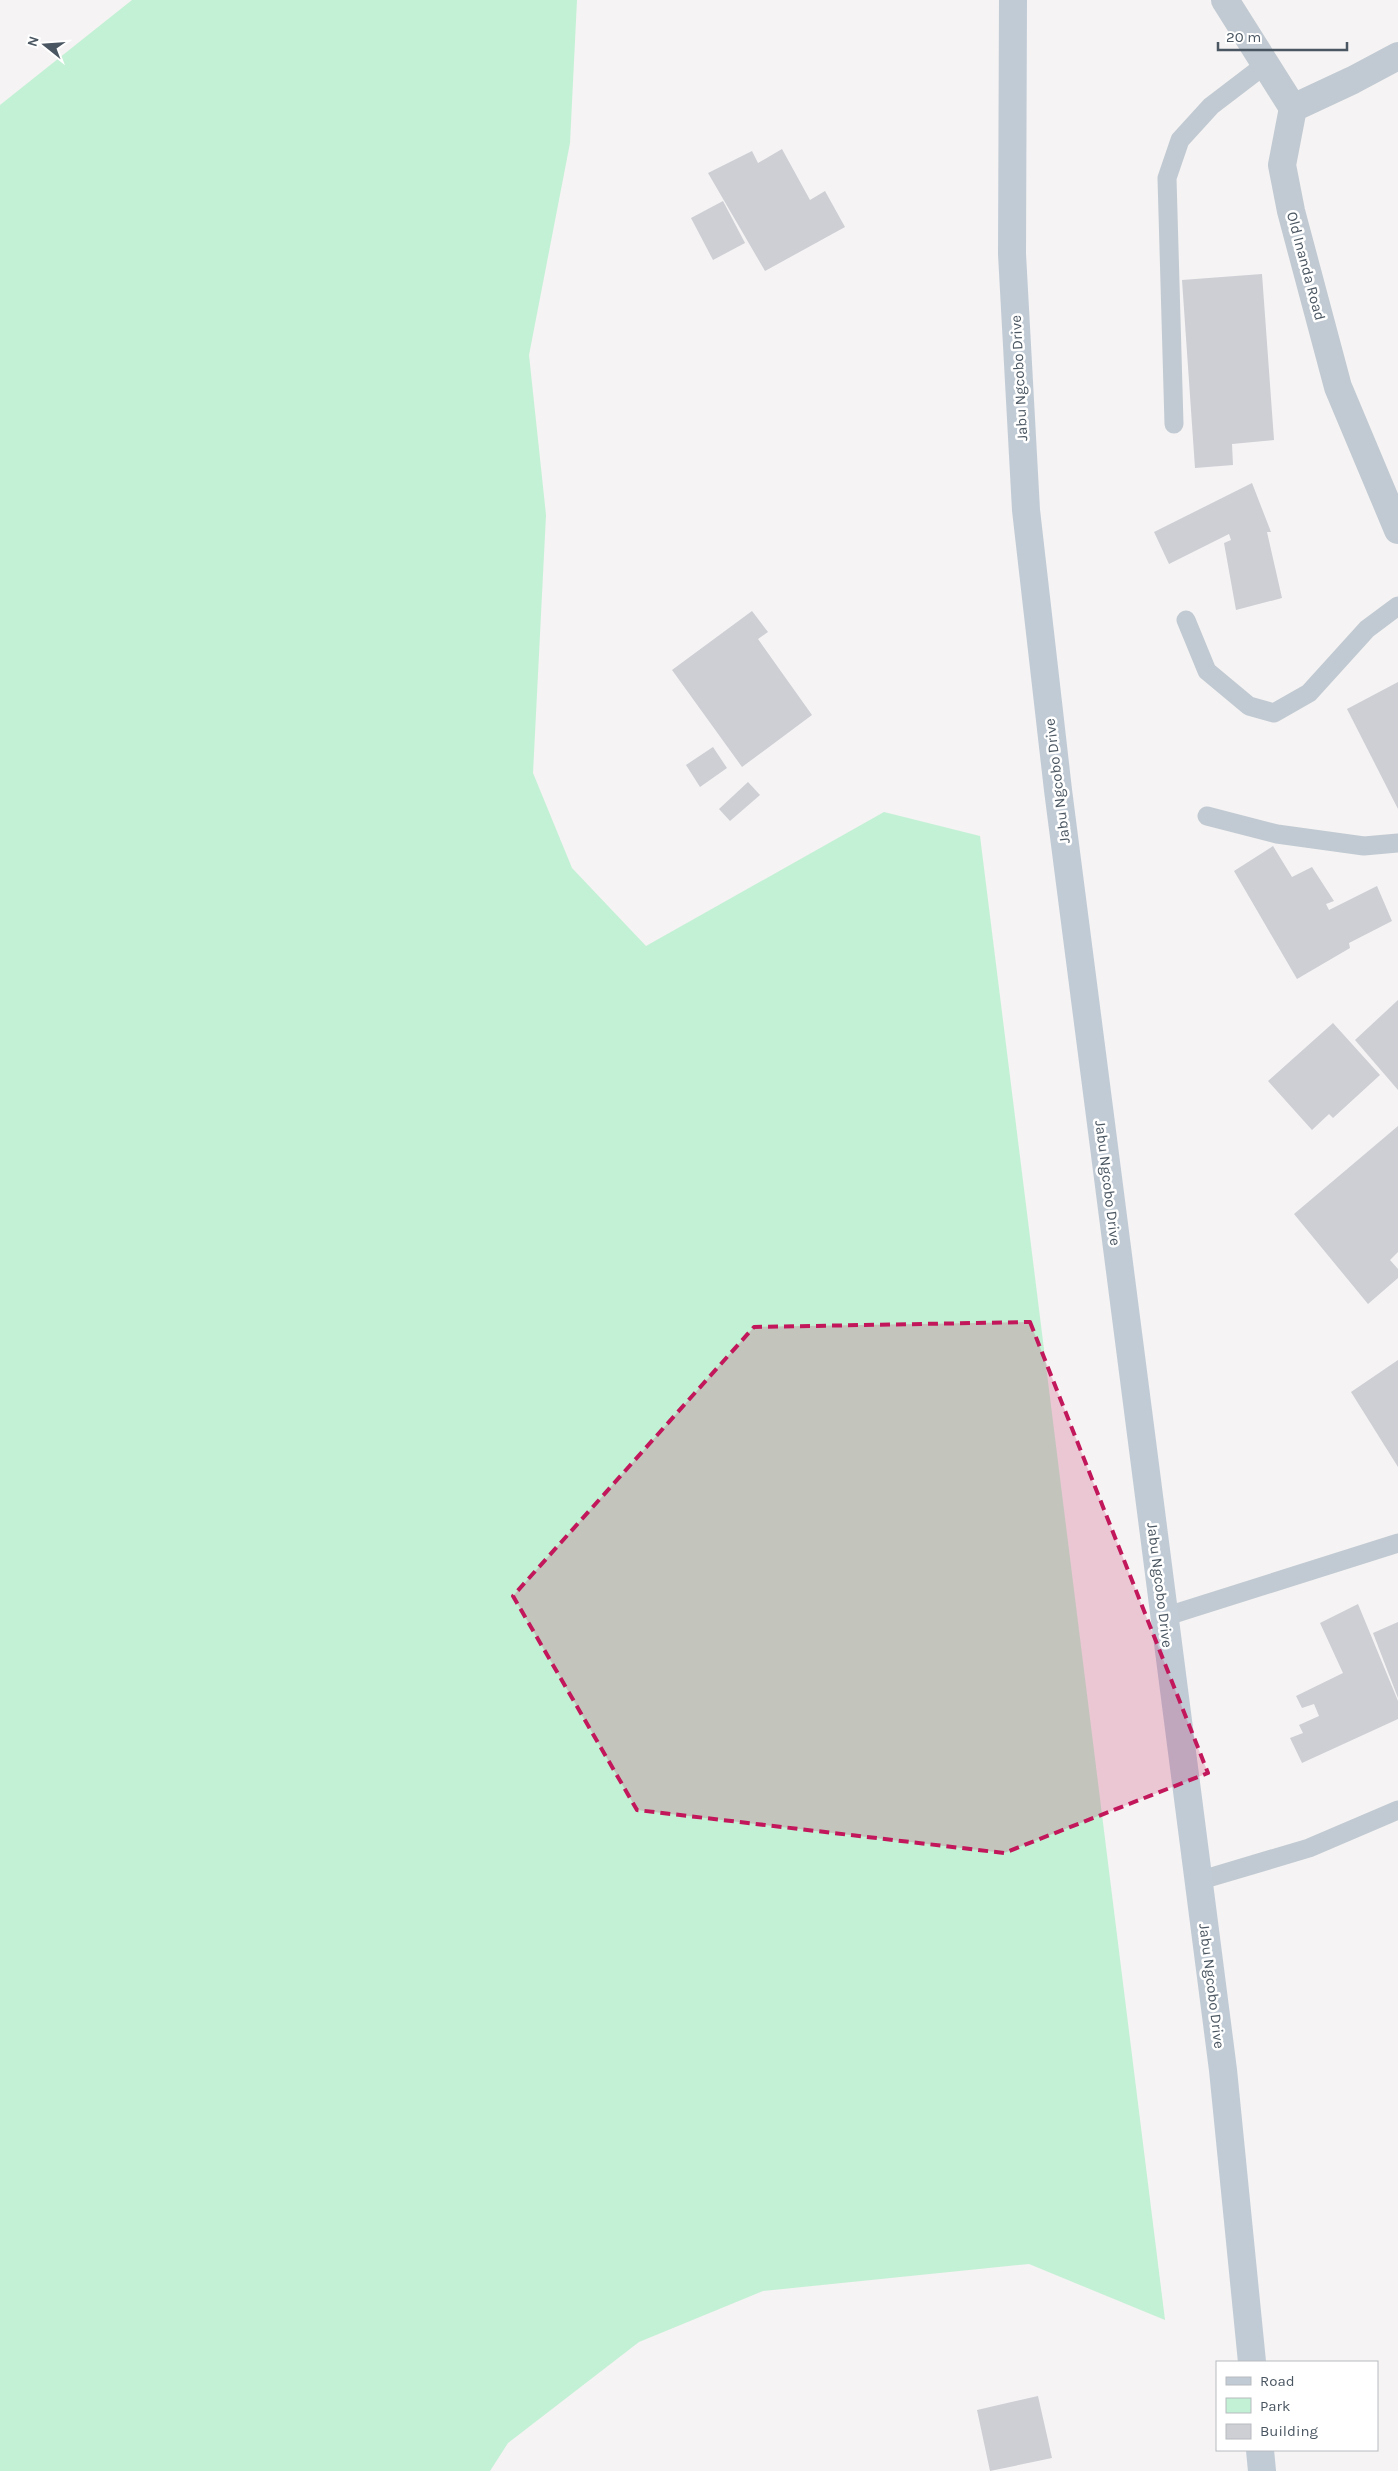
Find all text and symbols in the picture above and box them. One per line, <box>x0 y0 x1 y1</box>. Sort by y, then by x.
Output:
north arrow <box>20 20 70 70</box>
scale bar <box>1218 20 1347 52</box>
text: 20 m <box>1226 28 1261 46</box>
text: N <box>23 34 43 49</box>
street label: Old Inanda Road <box>1283 210 1329 322</box>
street label: Jabu Ngcobo Drive <box>1007 315 1031 441</box>
street label: Jabu Ngcobo Drive <box>1040 717 1074 845</box>
street label: Jabu Ngcobo Drive <box>1091 1119 1125 1247</box>
street label: Jabu Ngcobo Drive <box>1143 1521 1177 1649</box>
street label: Jabu Ngcobo Drive <box>1195 1922 1229 2050</box>
legend <box>1216 2361 1378 2451</box>
text: Road <box>1260 2372 1295 2390</box>
text: Park <box>1260 2397 1290 2415</box>
text: Building <box>1260 2422 1318 2440</box>

